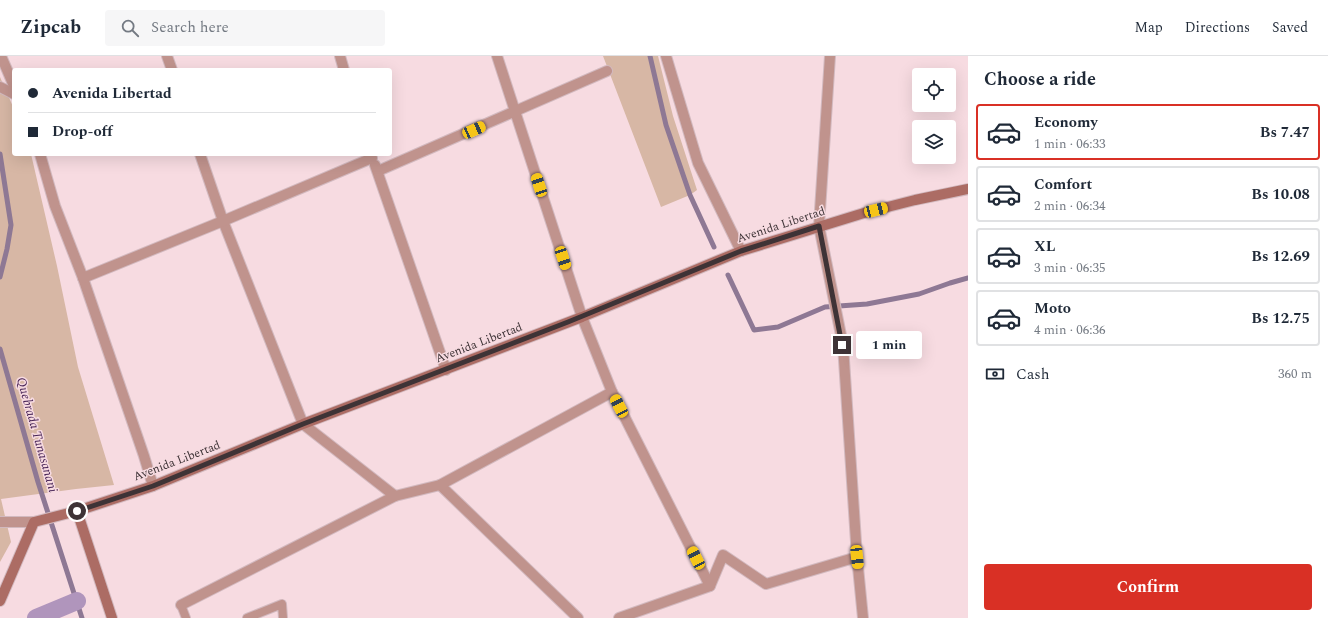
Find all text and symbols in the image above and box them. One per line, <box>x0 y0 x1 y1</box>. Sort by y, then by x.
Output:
search box <box>105 10 385 46</box>
text: Zipcab <box>20 13 81 42</box>
text: Search here <box>151 16 229 39</box>
icon: search <box>119 17 141 39</box>
text: Map <box>1135 17 1163 38</box>
text: Directions <box>1185 17 1250 38</box>
text: Saved <box>1272 17 1308 38</box>
text: Choose a ride <box>984 66 1096 93</box>
map controls <box>912 68 956 164</box>
button: locate <box>912 68 956 112</box>
text: Avenida Libertad <box>52 82 172 105</box>
text: Economy <box>1034 111 1098 134</box>
icon: car <box>986 114 1022 150</box>
text: Drop-off <box>52 120 113 143</box>
car <box>461 120 487 140</box>
button: layers <box>912 120 956 164</box>
text: Bs 7.47 <box>1260 121 1310 144</box>
text: 1 min · 06:33 <box>1034 134 1106 154</box>
car <box>530 172 548 198</box>
text: Comfort <box>1034 173 1092 196</box>
icon: car <box>986 176 1022 212</box>
text: Bs 10.08 <box>1251 183 1310 206</box>
text: 2 min · 06:34 <box>1034 196 1106 216</box>
car <box>863 201 889 219</box>
street label: Avenida Libertad <box>734 202 828 248</box>
text: XL <box>1034 235 1055 258</box>
icon: car <box>986 238 1022 274</box>
car <box>554 245 572 271</box>
text: Bs 12.69 <box>1251 245 1310 268</box>
text: 3 min · 06:35 <box>1034 258 1106 278</box>
text: Moto <box>1034 297 1071 320</box>
icon: car <box>986 300 1022 336</box>
text: Bs 12.75 <box>1251 307 1310 330</box>
street label: Avenida Libertad <box>433 318 526 368</box>
text: 4 min · 06:36 <box>1034 320 1106 340</box>
callout: 1 min <box>856 331 922 359</box>
text: 1 min <box>872 335 906 355</box>
route end <box>833 336 851 354</box>
icon: cash <box>984 363 1006 385</box>
text: Cash <box>1016 363 1049 386</box>
text: 360 m <box>1278 364 1312 384</box>
water label: Quebrada Tunasanani <box>11 375 63 495</box>
car <box>608 393 630 419</box>
street label: Avenida Libertad <box>131 436 224 486</box>
route start <box>68 502 86 520</box>
car <box>850 544 864 570</box>
car <box>685 545 707 571</box>
button: Confirm <box>984 564 1312 610</box>

